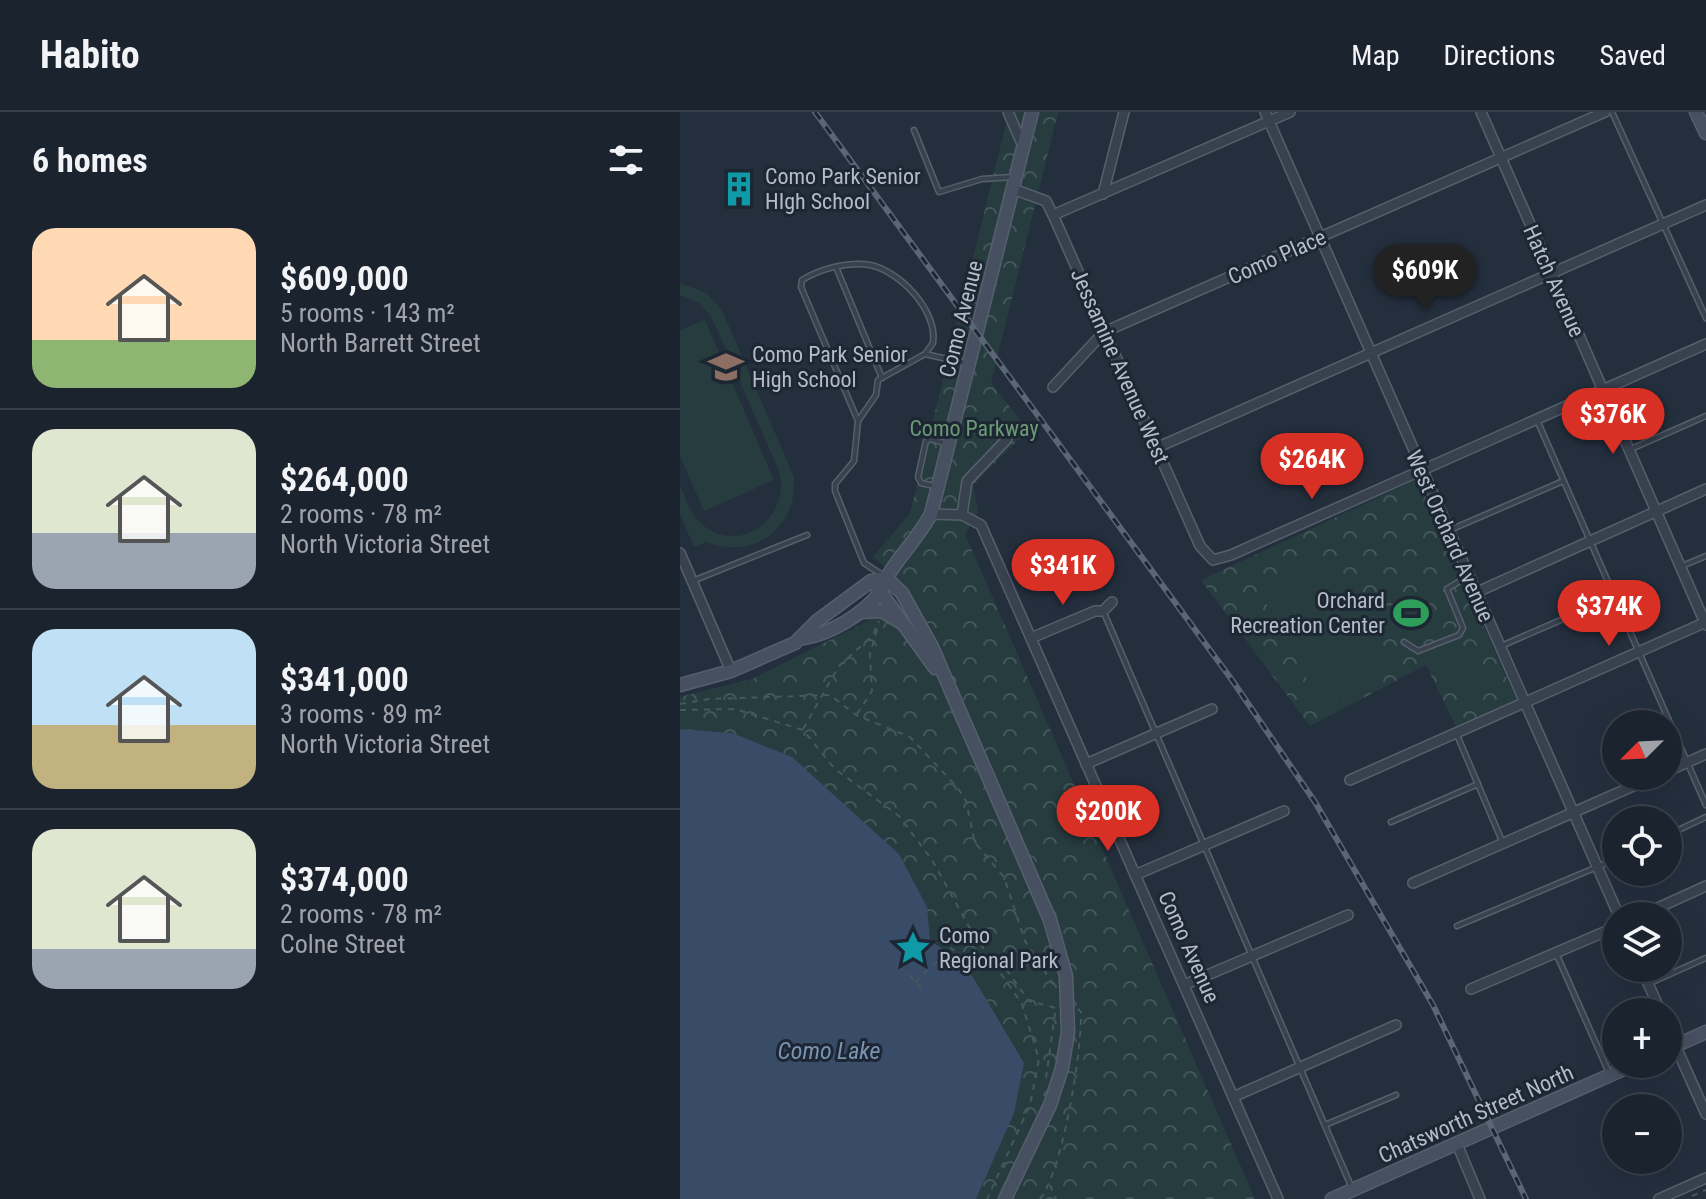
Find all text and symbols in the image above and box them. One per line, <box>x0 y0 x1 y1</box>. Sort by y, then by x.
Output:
text: Habito <box>40 33 140 77</box>
text: Map <box>1351 39 1400 72</box>
text: Directions <box>1444 39 1555 72</box>
text: Saved <box>1599 39 1666 72</box>
icon: filters <box>604 138 648 182</box>
text: 6 homes <box>32 140 148 180</box>
place label: Como Park Senior HIgh School <box>765 164 921 214</box>
building icon: Como Park Senior HIgh School <box>720 170 758 208</box>
street label: Hatch Avenue <box>1518 221 1590 341</box>
street label: Como Place <box>1224 224 1330 290</box>
pin: $609K <box>1369 244 1481 312</box>
text: $609K <box>1392 255 1458 285</box>
text: $609,000 <box>280 258 409 298</box>
street label: Como Avenue <box>934 258 988 380</box>
icon: home <box>96 260 192 356</box>
street label: Jessamine Avenue West <box>1066 265 1174 467</box>
text: 5 rooms · 143 m² <box>280 298 455 328</box>
text: North Barrett Street <box>280 328 481 358</box>
place label: Como Park Senior High School <box>752 342 908 392</box>
school or university icon: Como Park Senior High School <box>707 348 745 386</box>
pin: $376K <box>1557 388 1669 456</box>
text: $376K <box>1580 399 1646 429</box>
park label: Como Parkway <box>909 416 1039 441</box>
pin: $264K <box>1256 433 1368 501</box>
text: $264K <box>1279 444 1345 474</box>
street label: West Orchard Avenue <box>1401 446 1499 626</box>
text: $264,000 <box>280 459 409 499</box>
icon: home <box>96 461 192 557</box>
text: 2 rooms · 78 m² <box>280 499 442 529</box>
text: North Victoria Street <box>280 529 490 559</box>
pin: $341K <box>1007 539 1119 607</box>
text: $341K <box>1030 550 1096 580</box>
pin: $374K <box>1553 580 1665 648</box>
place label: Orchard Recreation Center <box>1230 588 1385 638</box>
text: $374K <box>1576 591 1642 621</box>
sports icon: Orchard Recreation Center <box>1392 594 1430 632</box>
text: $341,000 <box>280 659 409 699</box>
icon: home <box>96 661 192 757</box>
text: 3 rooms · 89 m² <box>280 699 442 729</box>
north arrow <box>1602 710 1682 790</box>
map controls <box>1602 710 1682 1174</box>
text: North Victoria Street <box>280 729 490 759</box>
pin: $200K <box>1052 785 1164 853</box>
text: $200K <box>1075 796 1141 826</box>
button: locate <box>1602 806 1682 886</box>
text: $374,000 <box>280 859 409 899</box>
icon: home <box>96 861 192 957</box>
street label: Como Avenue <box>1153 887 1225 1007</box>
text: 2 rooms · 78 m² <box>280 899 442 929</box>
button: layers <box>1602 902 1682 982</box>
place label: Como Regional Park <box>939 923 1059 973</box>
text: Colne Street <box>280 929 405 959</box>
place icon: Como Regional Park <box>894 929 932 967</box>
button: + <box>1602 998 1682 1078</box>
water label: Como Lake <box>778 1037 881 1065</box>
street label: Chatsworth Street North <box>1375 1060 1577 1168</box>
button: − <box>1602 1094 1682 1174</box>

